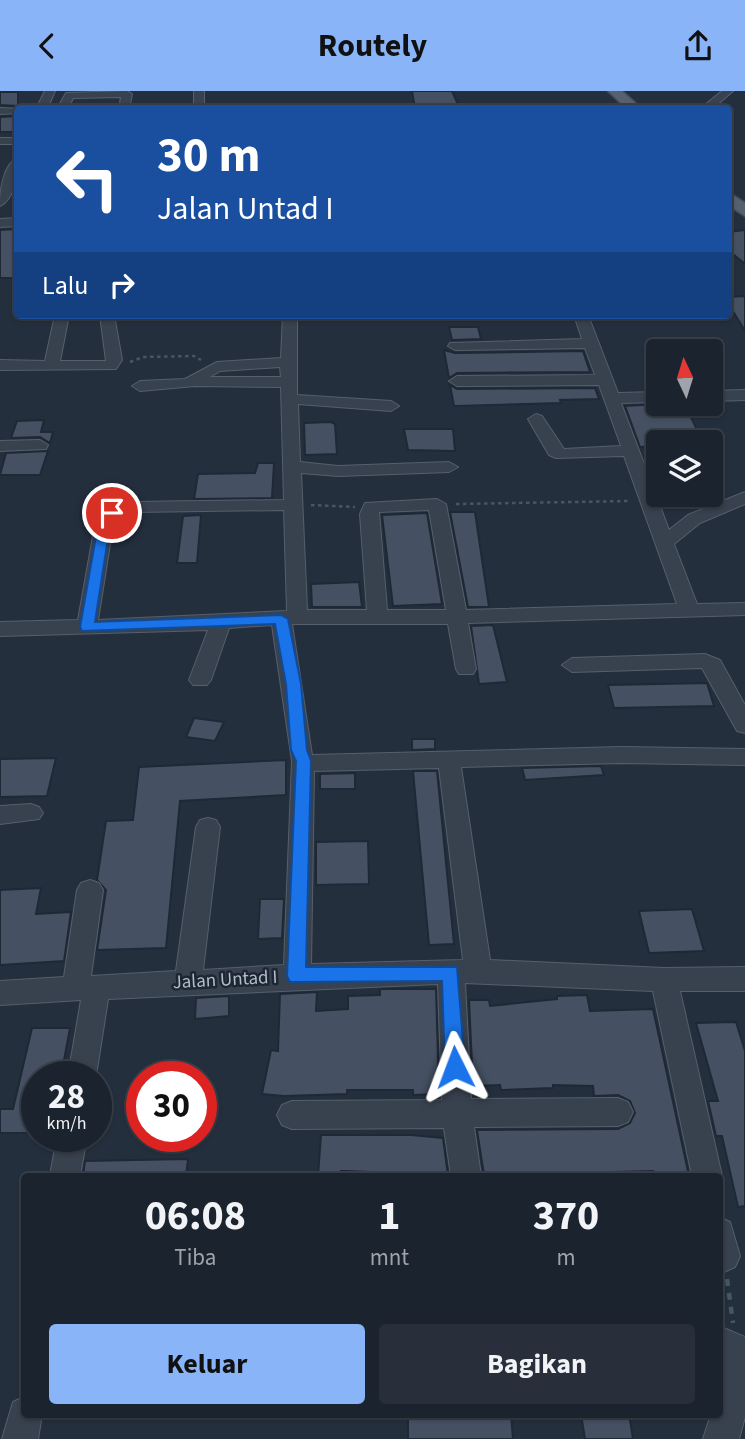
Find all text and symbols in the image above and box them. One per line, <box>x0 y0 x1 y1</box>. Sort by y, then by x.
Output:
text: Routely <box>318 23 427 69</box>
icon: back <box>28 27 66 65</box>
icon: share <box>679 27 717 65</box>
text: 30 m <box>157 121 261 191</box>
icon: left <box>42 133 133 224</box>
text: Jalan Untad I <box>157 186 334 232</box>
icon: right <box>103 266 141 304</box>
text: Lalu <box>42 267 89 304</box>
north arrow <box>646 339 723 417</box>
map controls <box>646 339 723 507</box>
button: layers <box>646 430 723 507</box>
pin <box>82 483 142 543</box>
icon: arrive <box>93 494 131 532</box>
street label: Jalan Untad I <box>172 964 278 996</box>
position arrow <box>418 1030 492 1104</box>
speed limit sign: 30 <box>126 1061 217 1152</box>
text: 28 <box>48 1072 85 1122</box>
text: km/h <box>47 1111 86 1136</box>
text: 06:08 <box>145 1186 246 1246</box>
text: 1 <box>378 1186 400 1246</box>
text: 370 <box>533 1186 599 1246</box>
text: Tiba <box>174 1241 216 1274</box>
text: mnt <box>370 1241 409 1274</box>
text: m <box>556 1241 576 1274</box>
button: Keluar <box>49 1324 365 1404</box>
button: Bagikan <box>379 1324 695 1404</box>

